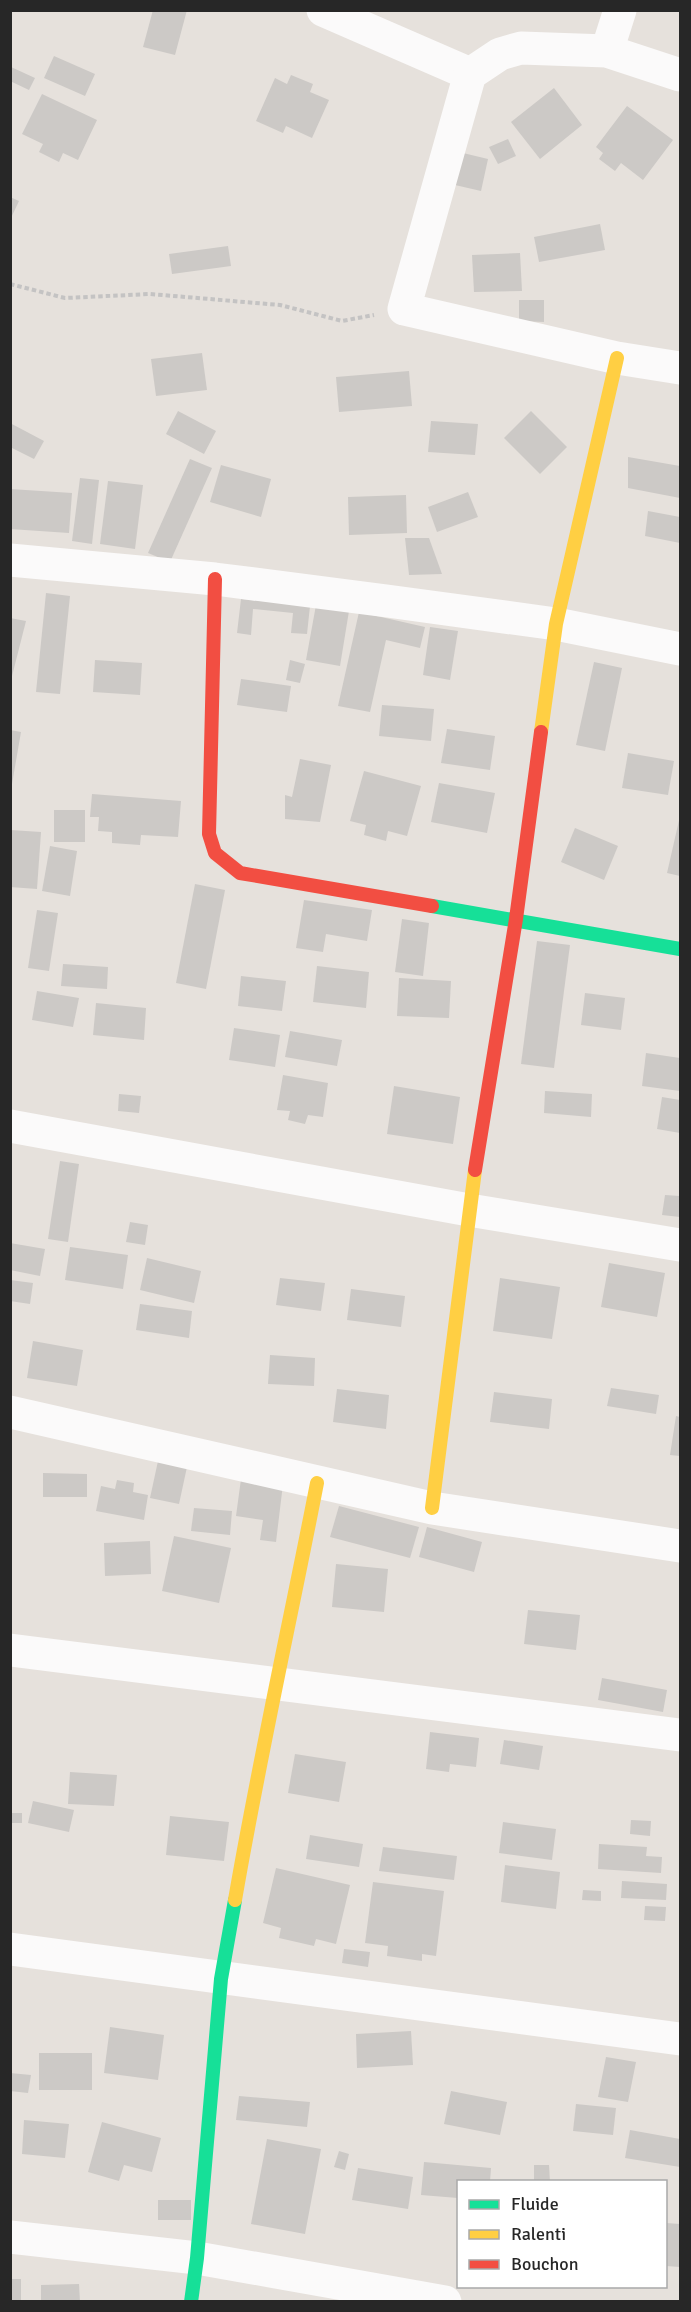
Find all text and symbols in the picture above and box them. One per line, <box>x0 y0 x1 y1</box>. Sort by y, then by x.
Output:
legend <box>457 2180 667 2288</box>
text: Fluide <box>511 2193 559 2215</box>
text: Ralenti <box>511 2223 566 2245</box>
text: Bouchon <box>511 2253 579 2275</box>

